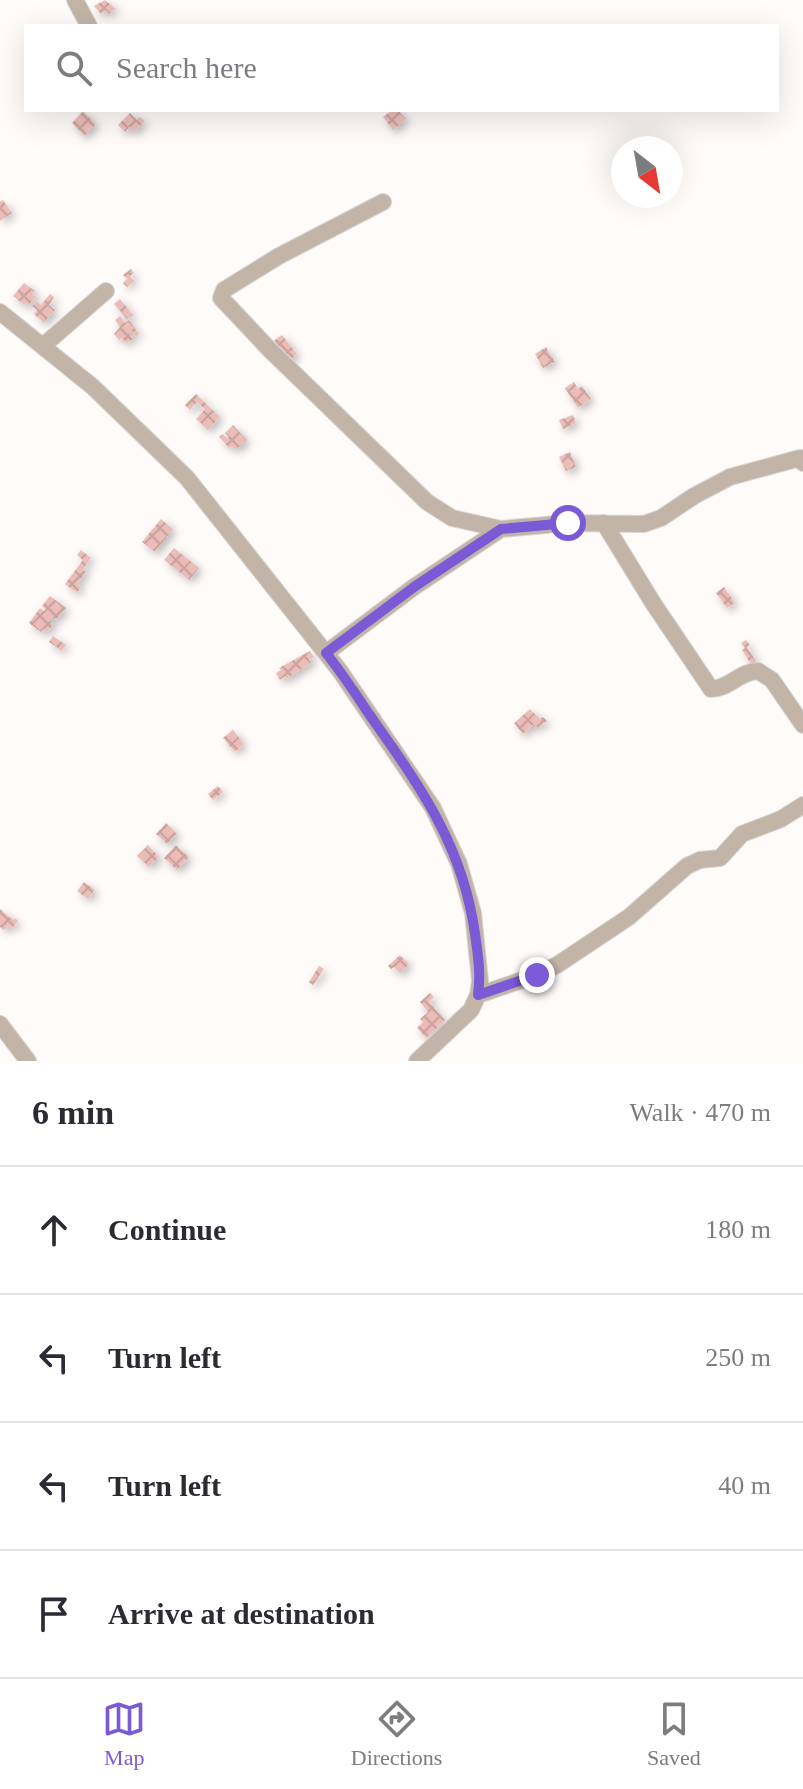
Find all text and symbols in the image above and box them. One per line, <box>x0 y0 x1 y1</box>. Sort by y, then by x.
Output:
search box <box>24 24 779 112</box>
icon: search <box>52 46 96 90</box>
text: Search here <box>116 51 257 84</box>
north arrow <box>611 136 683 208</box>
route start <box>550 505 586 541</box>
route end <box>519 957 555 993</box>
text: 6 min <box>32 1094 114 1131</box>
text: Walk · 470 m <box>629 1098 771 1127</box>
icon: ahead <box>32 1208 76 1252</box>
text: Continue <box>108 1213 226 1246</box>
text: 180 m <box>705 1215 771 1244</box>
icon: left <box>32 1336 76 1380</box>
text: Turn left <box>108 1341 221 1374</box>
text: 250 m <box>705 1343 771 1372</box>
icon: left <box>32 1464 76 1508</box>
text: Turn left <box>108 1469 221 1502</box>
text: 40 m <box>718 1471 771 1500</box>
icon: arrive <box>32 1592 76 1636</box>
text: Arrive at destination <box>108 1597 375 1630</box>
tab: Map <box>102 1697 146 1771</box>
tab: Directions <box>351 1697 442 1771</box>
tab: Saved <box>647 1697 701 1771</box>

